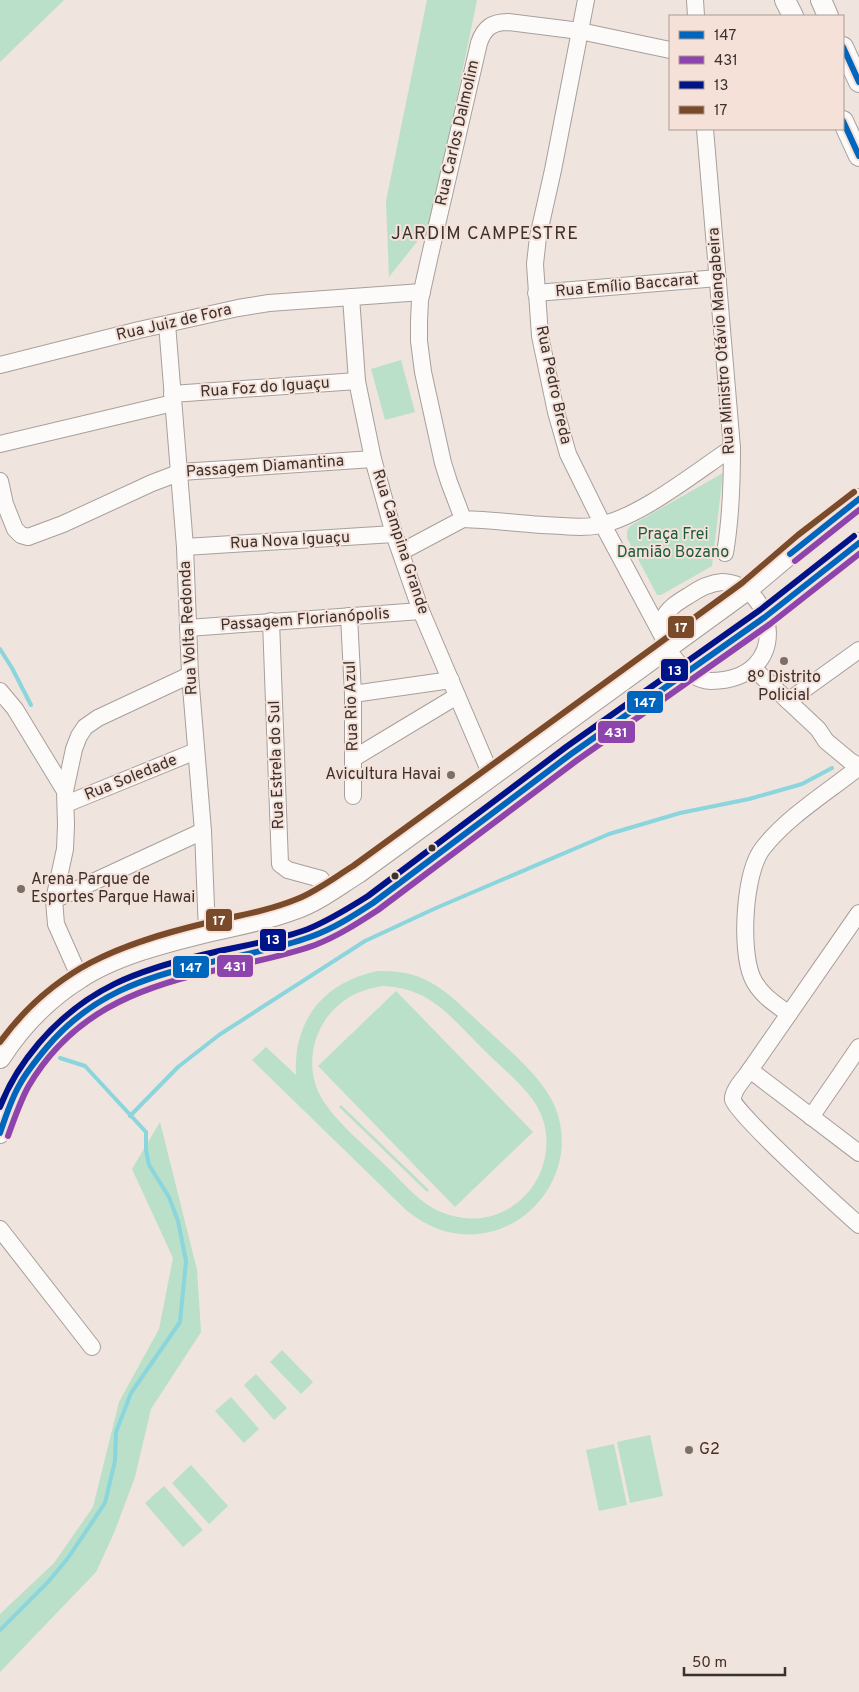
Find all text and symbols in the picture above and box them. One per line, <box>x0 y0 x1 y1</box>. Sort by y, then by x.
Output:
legend <box>669 15 844 130</box>
text: 147 <box>714 27 736 46</box>
text: 431 <box>714 52 738 71</box>
street label: Rua Carlos Dalmolim <box>432 58 484 208</box>
text: 13 <box>714 77 729 96</box>
text: 17 <box>714 102 728 121</box>
district label: JARDIM CAMPESTRE <box>391 223 579 246</box>
street label: Rua Ministro Otávio Mangabeira <box>704 227 740 455</box>
street label: Rua Emílio Baccarat <box>555 270 699 302</box>
street label: Rua Juiz de Fora <box>114 300 234 346</box>
street label: Rua Pedro Breda <box>531 324 575 446</box>
street label: Rua Foz do Iguaçu <box>200 373 330 403</box>
street label: Passagem Diamantina <box>185 451 345 483</box>
street label: Rua Campina Grande <box>367 467 433 617</box>
park label: Praça Frei Damião Bozano <box>617 525 729 563</box>
street label: Rua Nova Iguaçu <box>229 528 351 554</box>
street label: Rua Volta Redonda <box>175 560 203 696</box>
street label: Passagem Florianópolis <box>220 604 390 636</box>
line badge: 17 <box>667 615 695 639</box>
text: 17 <box>674 620 688 637</box>
marker: 8º Distrito Policial <box>778 655 790 667</box>
line badge: 13 <box>660 658 689 682</box>
street label: Rua Rio Azul <box>340 660 364 752</box>
text: 13 <box>668 663 682 680</box>
place label: 8º Distrito Policial <box>747 668 821 706</box>
line badge: 147 <box>626 690 664 714</box>
text: 147 <box>634 695 656 712</box>
street label: Rua Estrela do Sul <box>265 700 289 830</box>
line badge: 431 <box>597 720 636 744</box>
text: 431 <box>605 725 627 742</box>
street label: Rua Soledade <box>82 750 180 806</box>
place label: Avicultura Havai <box>325 765 441 785</box>
marker: Avicultura Havai <box>445 769 457 781</box>
unlabelled marker <box>427 843 437 853</box>
place label: Arena Parque de Esportes Parque Hawai <box>31 870 195 908</box>
unlabelled marker <box>390 871 400 881</box>
marker: Arena Parque de Esportes Parque Hawai <box>15 883 27 895</box>
line badge: 17 <box>205 908 233 932</box>
text: 17 <box>212 913 226 930</box>
line badge: 13 <box>259 928 287 952</box>
text: 13 <box>266 932 280 949</box>
line badge: 431 <box>216 954 254 978</box>
line badge: 147 <box>172 955 210 979</box>
text: 431 <box>224 959 246 976</box>
text: 147 <box>180 960 202 977</box>
place label: G2 <box>699 1440 720 1460</box>
marker: G2 <box>683 1444 695 1456</box>
scale bar <box>684 1644 785 1676</box>
text: 50 m <box>692 1654 727 1673</box>

